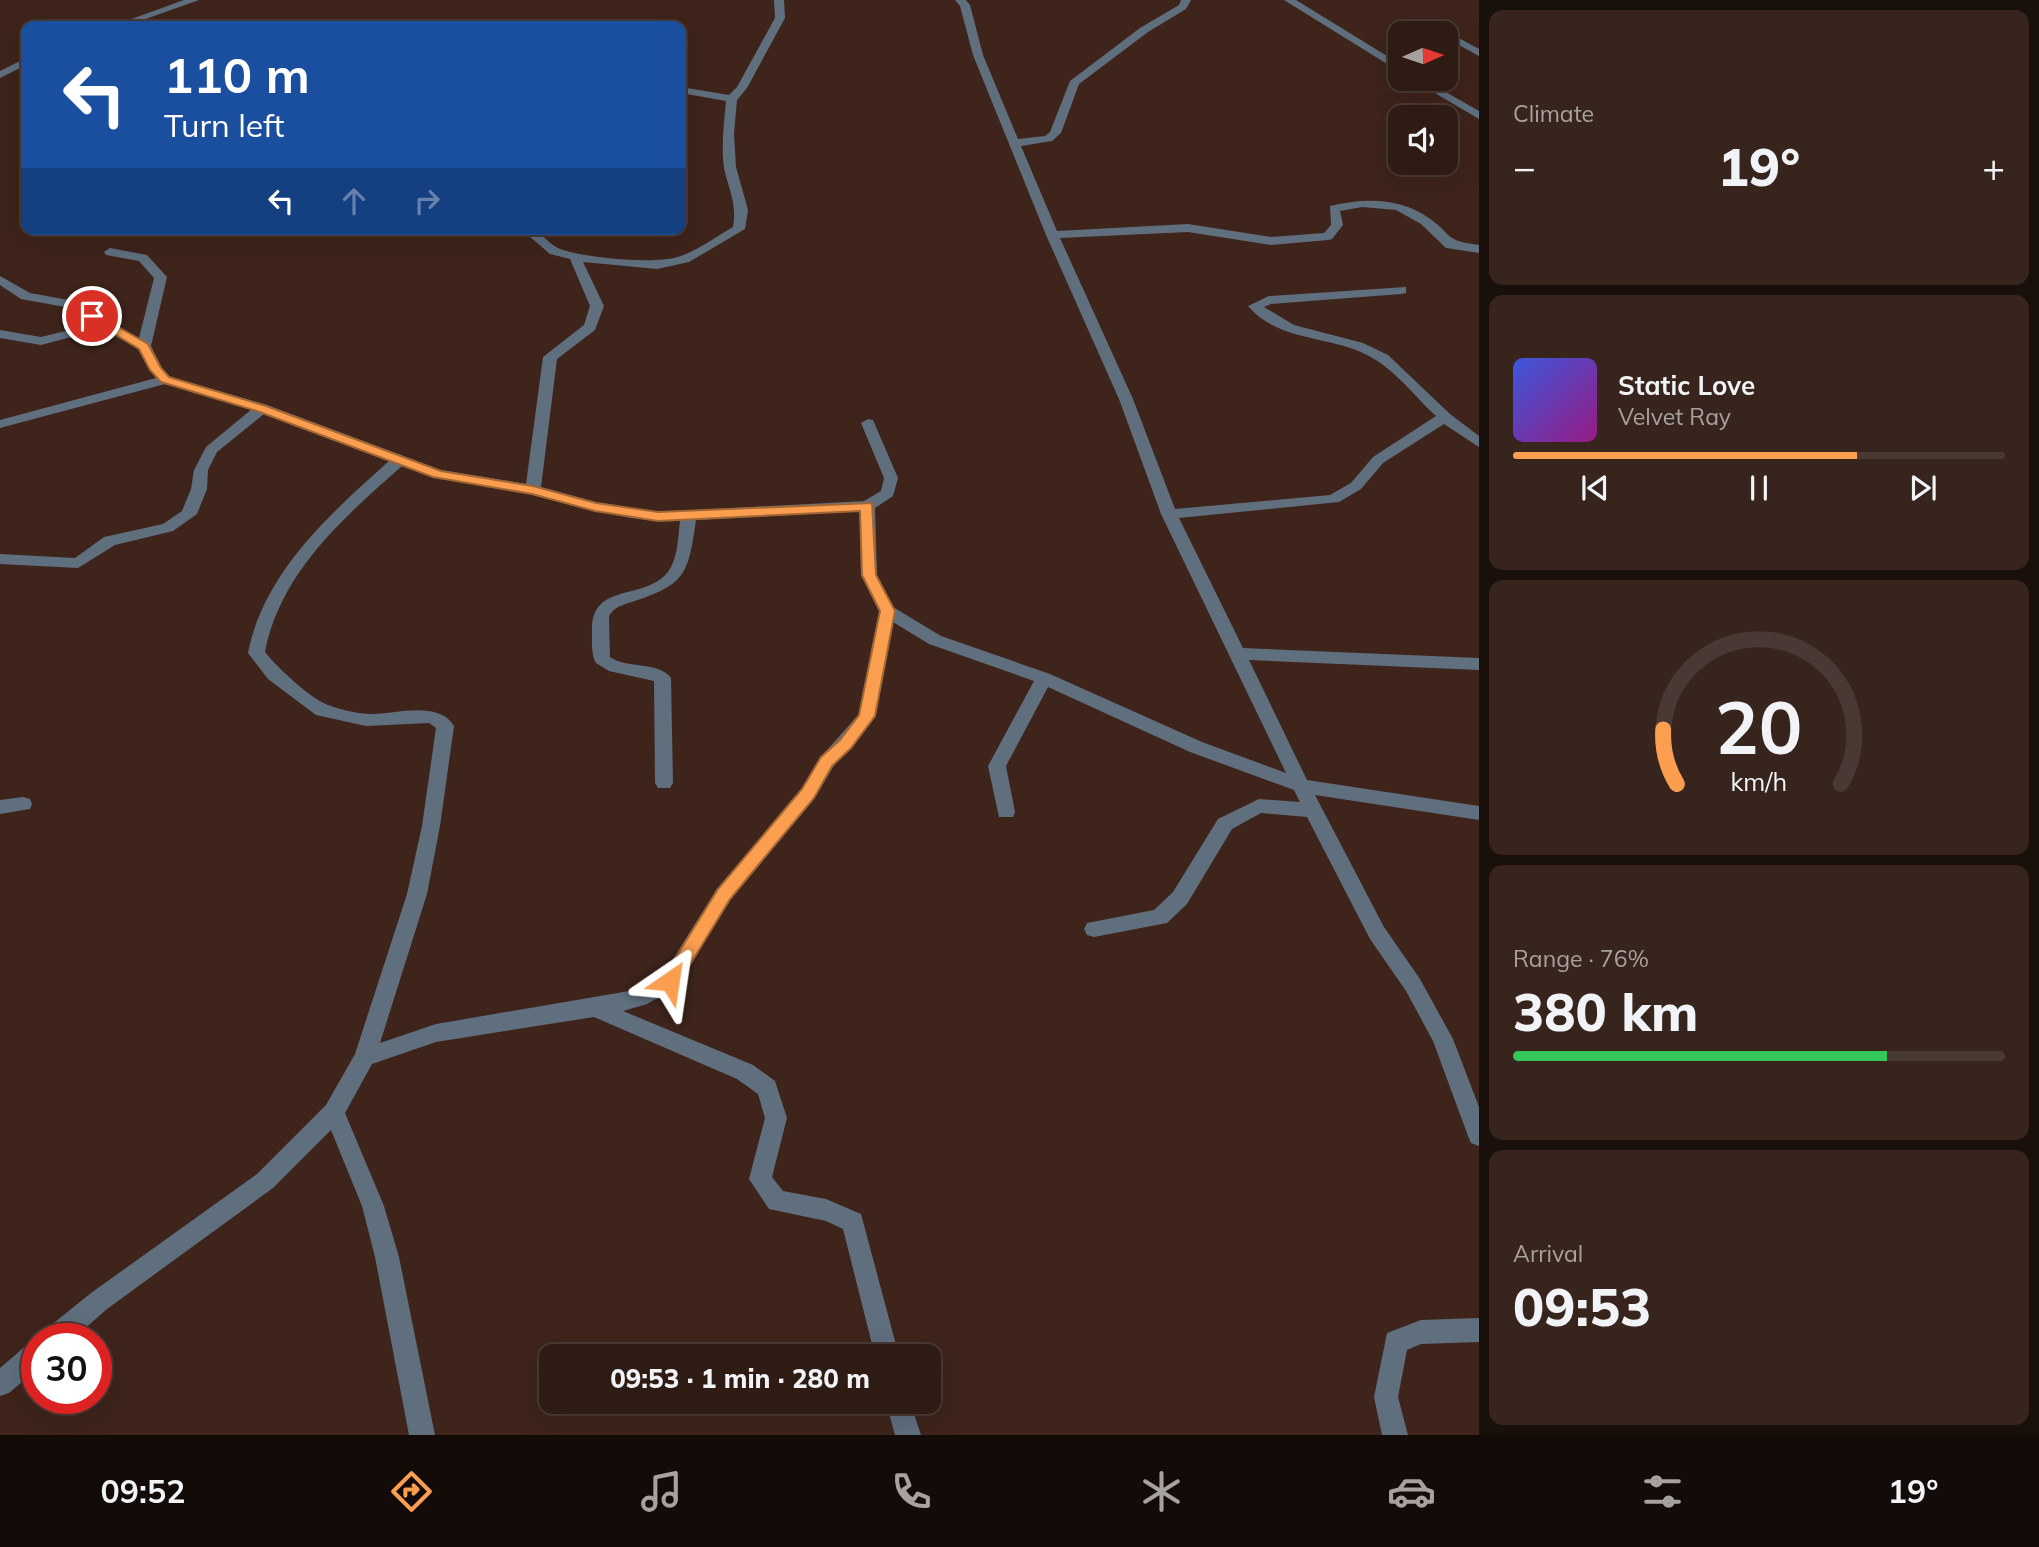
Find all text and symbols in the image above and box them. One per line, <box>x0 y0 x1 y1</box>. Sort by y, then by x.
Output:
north arrow <box>1388 21 1458 91</box>
map controls <box>1388 21 1458 175</box>
text: 110 m <box>164 44 310 105</box>
icon: left <box>49 49 140 140</box>
text: Climate <box>1513 99 1594 128</box>
text: Turn left <box>164 105 284 145</box>
button: sound <box>1388 105 1458 175</box>
text: 19° <box>1718 134 1800 199</box>
text: − <box>1513 143 1536 191</box>
text: + <box>1982 143 2005 191</box>
icon: left <box>262 182 300 220</box>
icon: ahead <box>335 182 373 220</box>
icon: right <box>408 182 446 220</box>
pin <box>62 286 122 346</box>
icon: arrive <box>73 297 111 335</box>
text: Static Love <box>1618 369 1755 402</box>
text: Velvet Ray <box>1618 402 1731 431</box>
icon: previous <box>1576 469 1614 507</box>
icon: pause <box>1740 469 1778 507</box>
icon: next <box>1904 469 1942 507</box>
text: 20 <box>1715 681 1803 772</box>
text: km/h <box>1731 765 1787 796</box>
position arrow <box>633 944 707 1018</box>
text: Range · 76% <box>1513 944 1649 973</box>
text: 380 km <box>1513 979 1698 1044</box>
text: Arrival <box>1513 1239 1583 1268</box>
text: 09:53 <box>1513 1274 1651 1339</box>
speed limit sign: 30 <box>21 1323 112 1414</box>
text: 09:53 · 1 min · 280 m <box>610 1362 870 1395</box>
icon: directions <box>387 1467 436 1516</box>
icon: music <box>637 1467 686 1516</box>
icon: phone <box>887 1467 936 1516</box>
icon: climate <box>1137 1467 1186 1516</box>
icon: car <box>1387 1467 1436 1516</box>
icon: filters <box>1638 1467 1687 1516</box>
text: 09:52 <box>101 1471 185 1511</box>
text: 19° <box>1888 1471 1938 1511</box>

